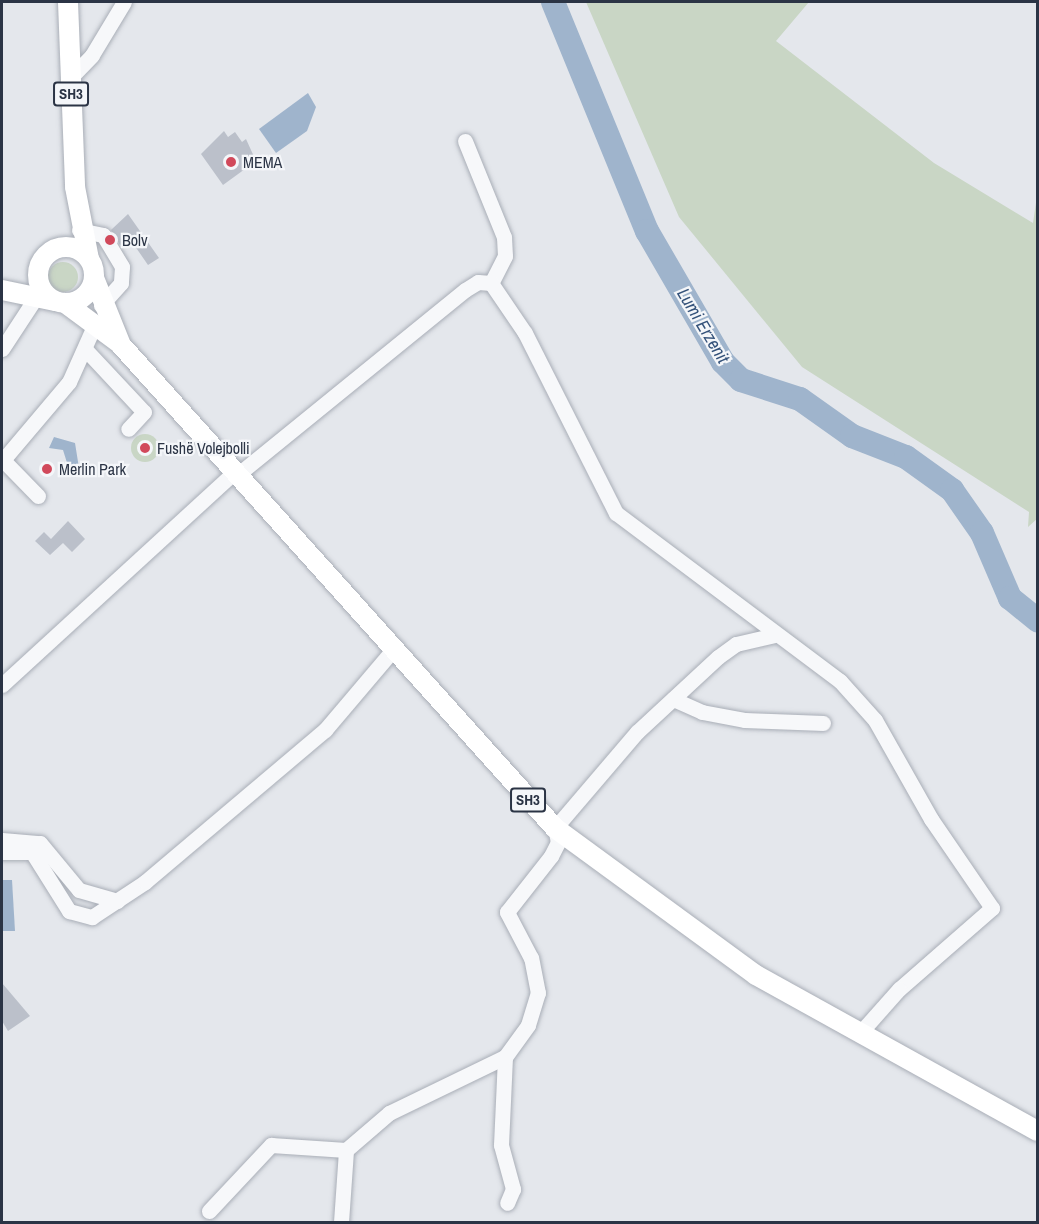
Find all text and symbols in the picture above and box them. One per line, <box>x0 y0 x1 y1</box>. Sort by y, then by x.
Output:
road number: SH3 <box>53 82 89 106</box>
place label: MEMA <box>243 152 282 172</box>
marker: MEMA <box>224 155 238 169</box>
place label: Bolv <box>122 230 148 250</box>
marker: Bolv <box>103 233 117 247</box>
water label: Lumi Erzenit <box>672 285 734 367</box>
place label: Fushë Volejbolli <box>157 438 250 458</box>
marker: Fushë Volejbolli <box>138 441 152 455</box>
place label: Merlin Park <box>59 459 126 479</box>
marker: Merlin Park <box>40 462 54 476</box>
road number: SH3 <box>510 788 546 812</box>

